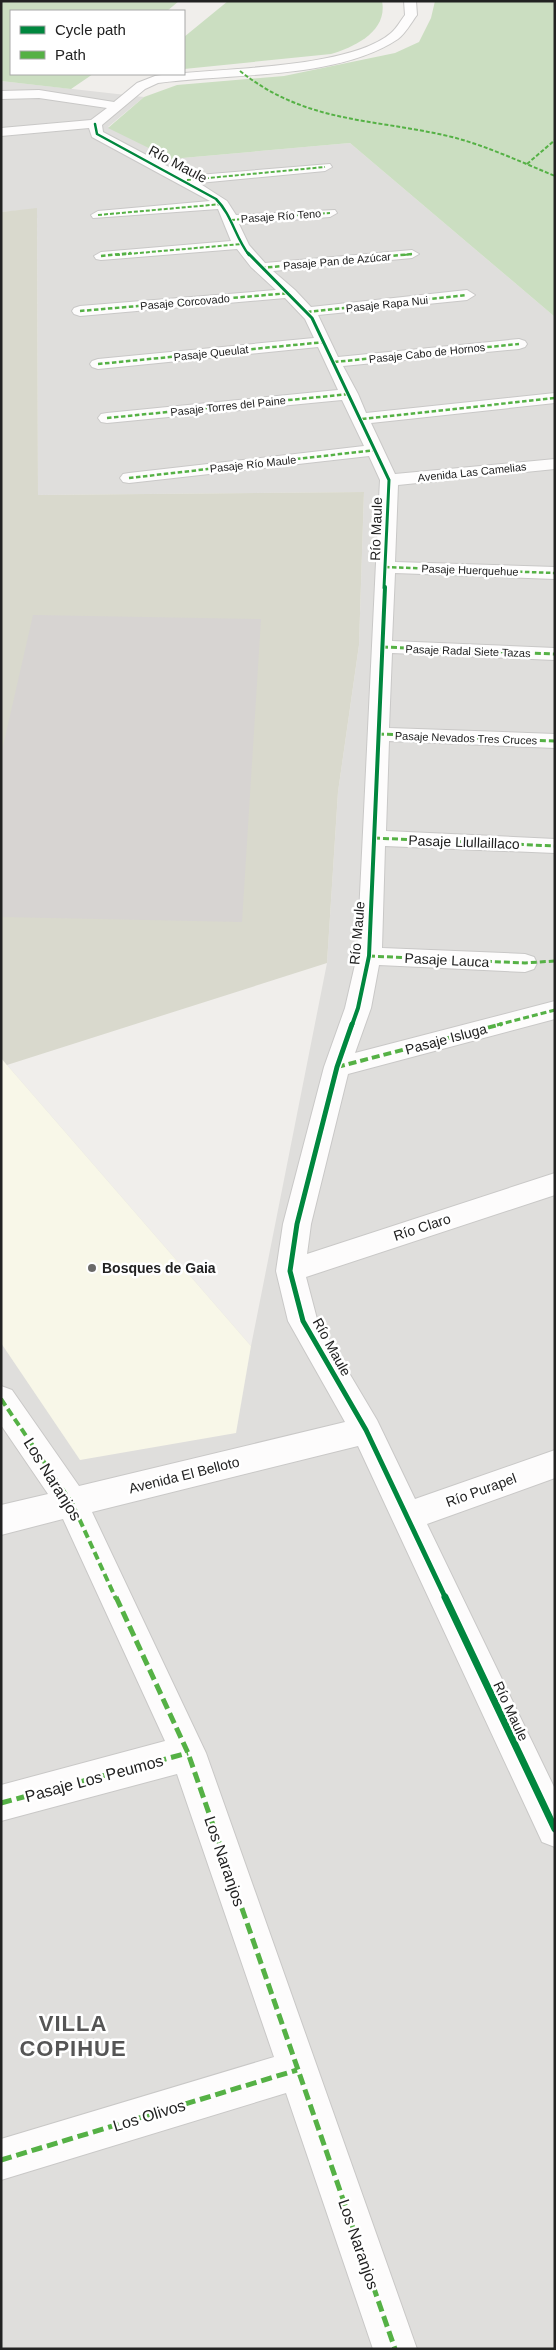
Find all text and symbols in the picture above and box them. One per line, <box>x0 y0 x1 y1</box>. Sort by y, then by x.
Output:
legend <box>10 10 185 75</box>
text: Cycle path <box>55 21 126 38</box>
text: Path <box>55 46 86 63</box>
street label: Río Maule <box>146 142 210 186</box>
street label: Pasaje Río Teno <box>240 207 322 225</box>
street label: Pasaje Pan de Azúcar <box>283 250 392 272</box>
street label: Pasaje Corcovado <box>140 292 230 312</box>
street label: Pasaje Rapa Nui <box>345 294 429 314</box>
street label: Pasaje Cabo de Hornos <box>368 341 486 365</box>
street label: Pasaje Queulat <box>173 343 249 363</box>
street label: Pasaje Torres del Paine <box>170 394 286 418</box>
street label: Pasaje Río Maule <box>209 453 297 475</box>
street label: Avenida Las Camelias <box>417 460 527 484</box>
street label: Río Maule <box>367 497 385 561</box>
street label: Pasaje Huerquehue <box>421 562 519 578</box>
street label: Pasaje Radal Siete Tazas <box>405 643 531 659</box>
street label: Pasaje Nevados Tres Cruces <box>395 730 538 746</box>
street label: Pasaje Llullaillaco <box>408 832 520 852</box>
street label: Río Maule <box>346 900 368 965</box>
street label: Pasaje Lauca <box>404 950 490 970</box>
street label: Pasaje Isluga <box>403 1020 489 1058</box>
street label: Río Claro <box>391 1210 453 1244</box>
place label: Bosques de Gaia <box>102 1260 216 1276</box>
marker: Bosques de Gaia <box>86 1262 98 1274</box>
street label: Río Maule <box>310 1315 355 1379</box>
street label: Los Naranjos <box>20 1435 85 1524</box>
street label: Avenida El Belloto <box>127 1453 241 1496</box>
street label: Río Purapel <box>444 1470 518 1510</box>
street label: Río Maule <box>490 1679 532 1743</box>
street label: Pasaje Los Peumos <box>23 1752 165 1805</box>
street label: Los Naranjos <box>201 1814 248 1909</box>
district label: VILLA COPIHUE <box>19 2011 127 2061</box>
street label: Los Olivos <box>111 2096 187 2135</box>
street label: Los Naranjos <box>335 2197 382 2292</box>

